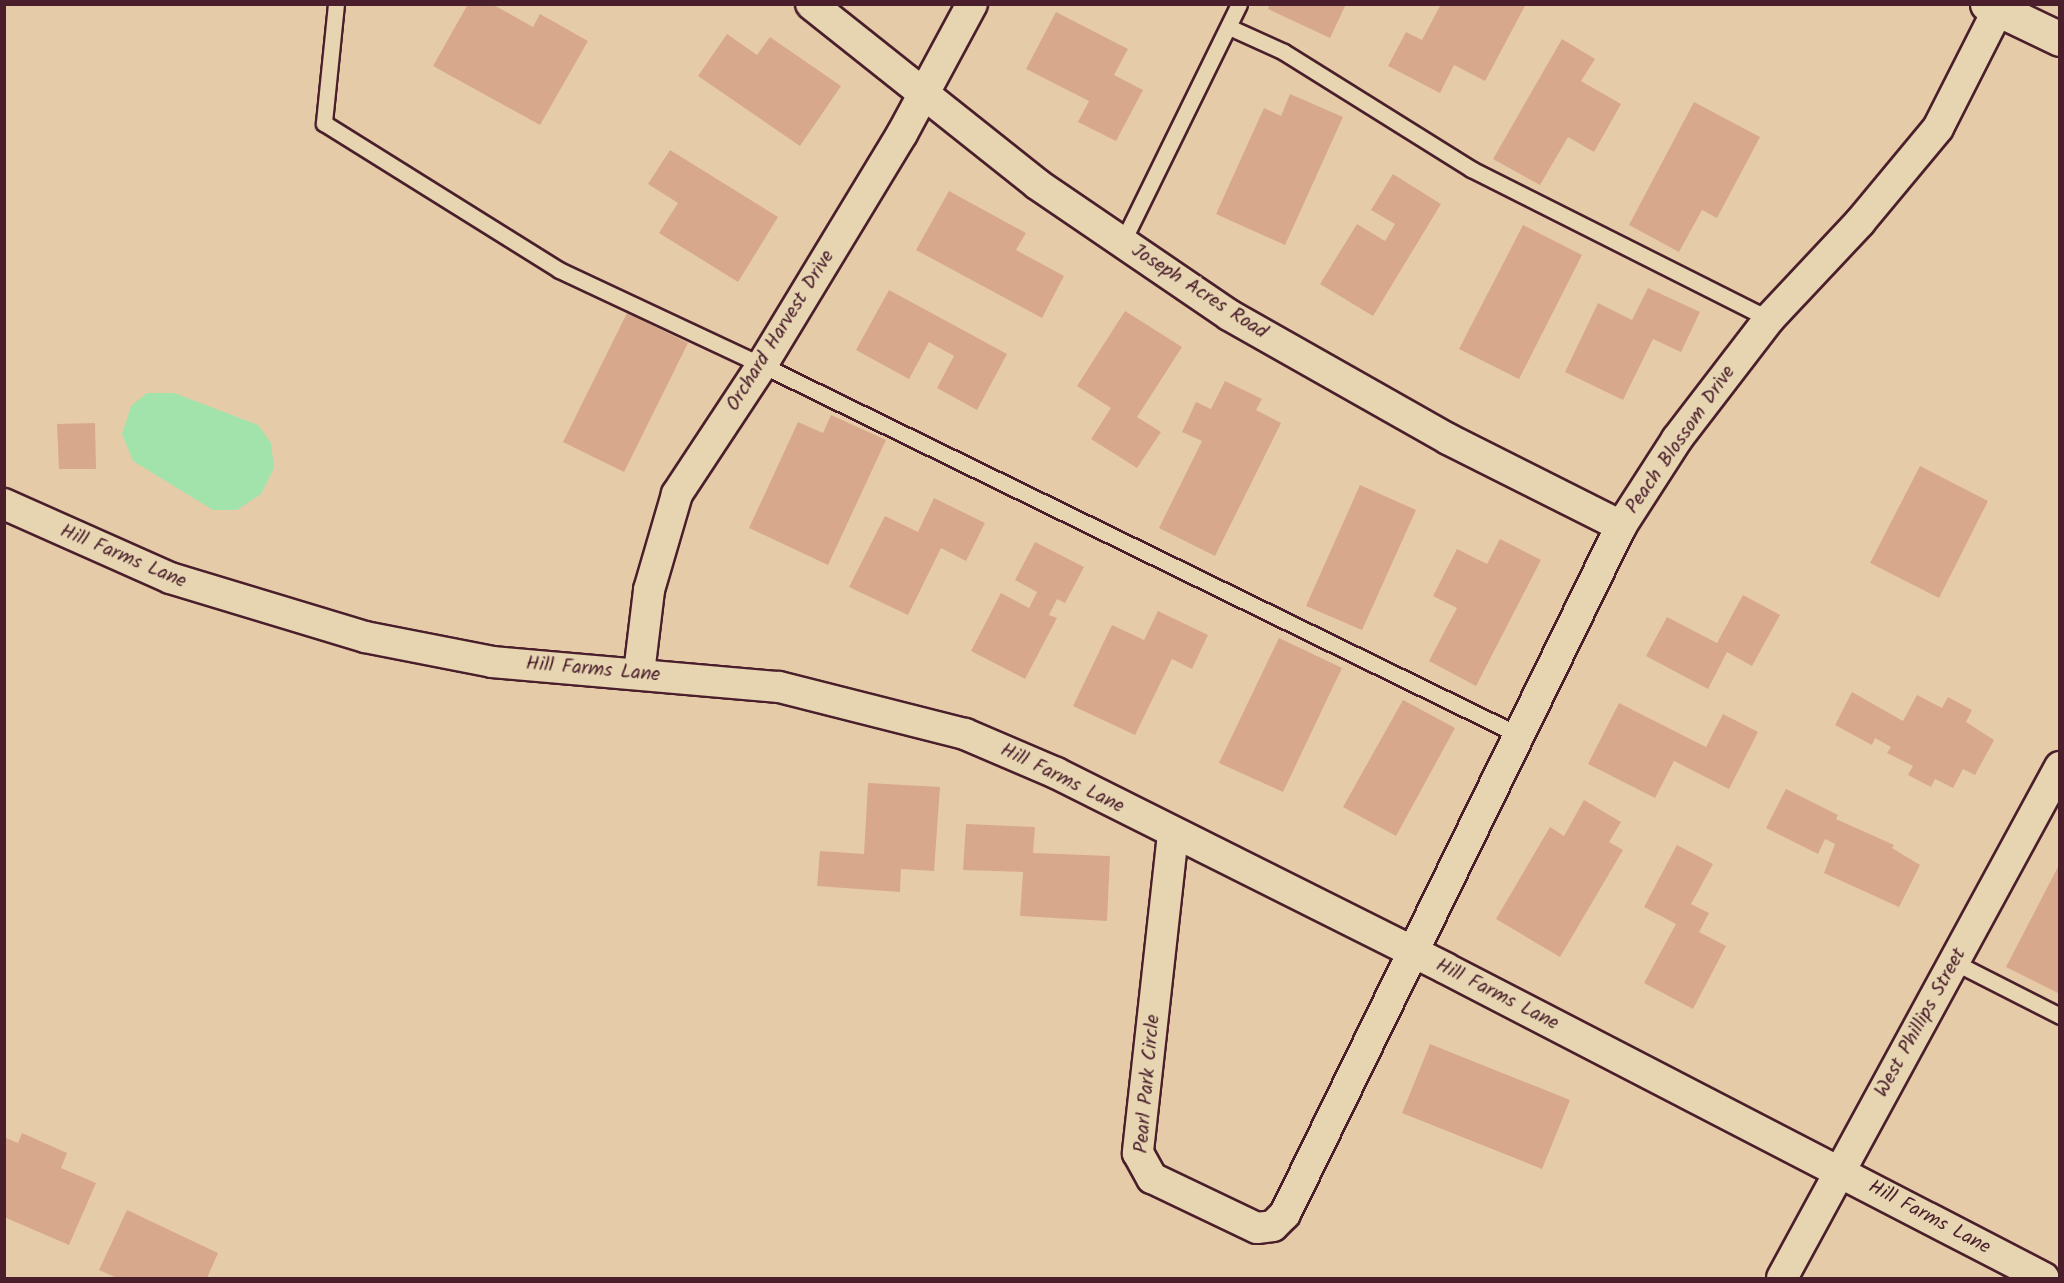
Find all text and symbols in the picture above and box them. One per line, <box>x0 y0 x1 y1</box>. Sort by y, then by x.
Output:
street label: Joseph Acres Road <box>1126 239 1272 345</box>
street label: Orchard Harvest Drive <box>722 246 840 416</box>
street label: Peach Blossom Drive <box>1621 361 1741 519</box>
street label: Hill Farms Lane <box>56 520 190 594</box>
street label: Hill Farms Lane <box>525 652 661 688</box>
street label: Hill Farms Lane <box>996 739 1128 819</box>
street label: West Phillips Street <box>1870 944 1972 1102</box>
street label: Hill Farms Lane <box>1431 954 1563 1036</box>
street label: Pearl Park Circle <box>1130 1014 1166 1154</box>
street label: Hill Farms Lane <box>1864 1176 1994 1260</box>

